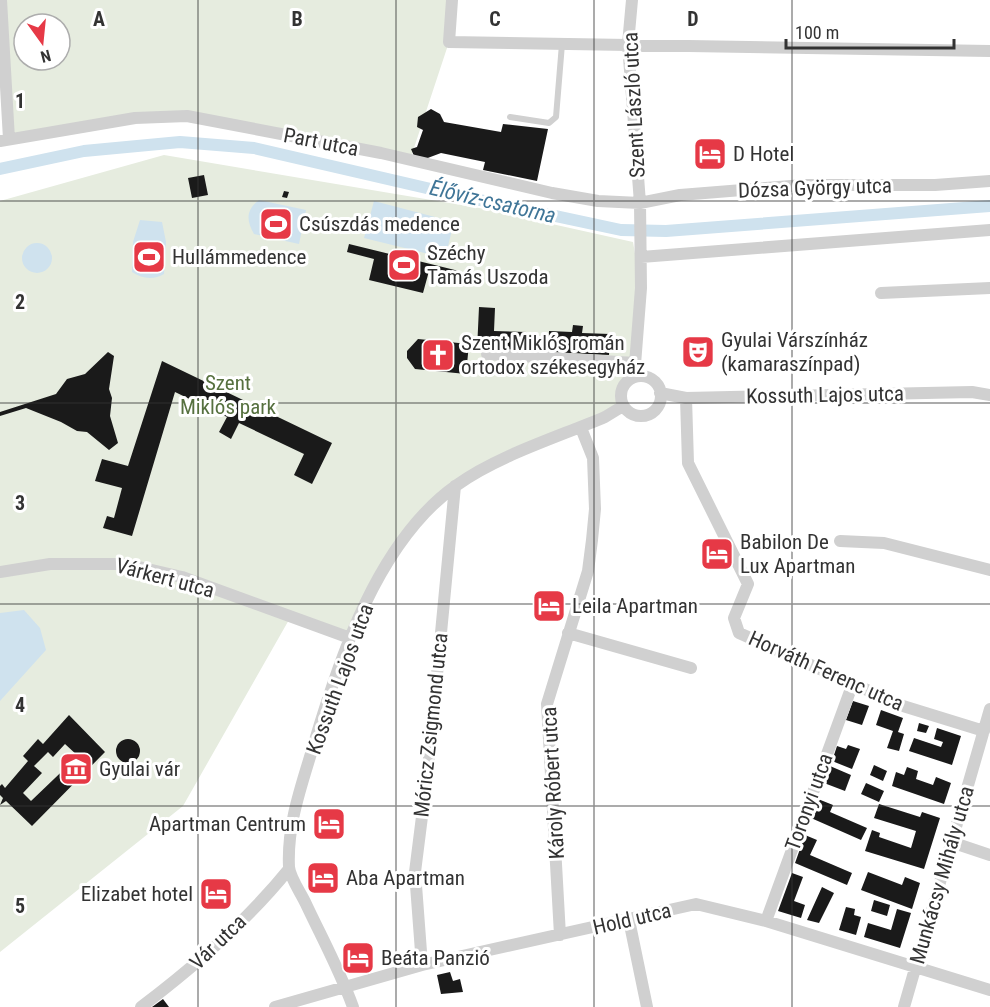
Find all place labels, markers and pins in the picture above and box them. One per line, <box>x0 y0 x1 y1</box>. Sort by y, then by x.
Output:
hotel icon: D Hotel <box>692 136 728 172</box>
place label: D Hotel <box>733 142 794 166</box>
sports icon: Csúszdás medence <box>258 206 294 242</box>
place label: Csúszdás medence <box>299 212 460 236</box>
sports icon: Hullámmedence <box>131 239 167 275</box>
place label: Széchy Tamás Uszoda <box>427 241 549 289</box>
place label: Hullámmedence <box>172 245 306 269</box>
sports icon: Széchy Tamás Uszoda <box>386 247 422 283</box>
place label: Gyulai Várszínház (kamaraszínpad) <box>721 328 868 376</box>
place label: Szent Miklós román ortodox székesegyház <box>461 331 645 379</box>
theatre icon: Gyulai Várszínház (kamaraszínpad) <box>680 334 716 370</box>
church icon: Szent Miklós román ortodox székesegyház <box>420 337 456 373</box>
place label: Babilon De Lux Apartman <box>740 530 855 578</box>
hotel icon: Babilon De Lux Apartman <box>699 536 735 572</box>
hotel icon: Leila Apartman <box>531 588 567 624</box>
place label: Leila Apartman <box>572 594 698 618</box>
museum icon: Gyulai vár <box>58 751 94 787</box>
place label: Gyulai vár <box>99 757 180 781</box>
hotel icon: Apartman Centrum <box>311 806 347 842</box>
place label: Apartman Centrum <box>149 812 306 836</box>
hotel icon: Aba Apartman <box>305 860 341 896</box>
place label: Aba Apartman <box>346 866 465 890</box>
hotel icon: Elizabet hotel <box>198 876 234 912</box>
place label: Elizabet hotel <box>81 882 193 906</box>
hotel icon: Beáta Panzió <box>340 940 376 976</box>
place label: Beáta Panzió <box>381 946 490 970</box>

